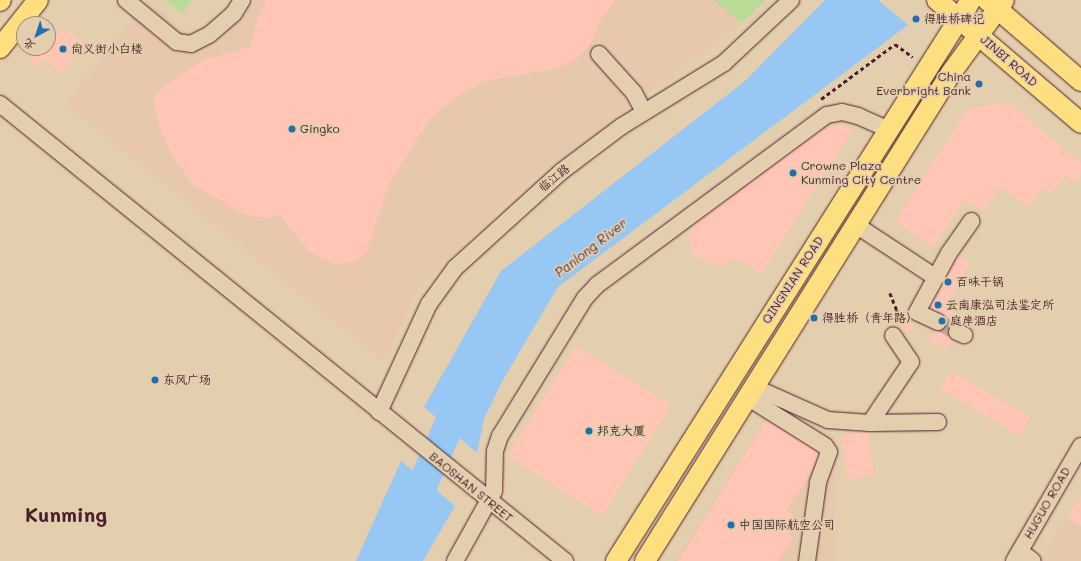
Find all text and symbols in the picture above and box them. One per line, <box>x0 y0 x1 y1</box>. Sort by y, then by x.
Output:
place label: 得胜桥碑记 <box>924 12 984 26</box>
marker: 得胜桥碑记 <box>911 14 921 24</box>
north arrow <box>16 16 56 56</box>
street label: JINBI ROAD <box>977 32 1041 90</box>
text: 北 <box>20 36 38 54</box>
place label: 尚义街小白楼 <box>71 42 143 56</box>
marker: 尚义街小白楼 <box>58 44 68 54</box>
place label: China Everbright Bank <box>876 70 971 98</box>
marker: China Everbright Bank <box>974 79 984 89</box>
place label: Gingko <box>300 122 340 136</box>
marker: Gingko <box>287 124 297 134</box>
place label: Crowne Plaza Kunming City Centre <box>801 159 921 187</box>
street label: 临江路 <box>535 161 573 195</box>
marker: Crowne Plaza Kunming City Centre <box>788 168 798 178</box>
water label: Panlong River <box>552 215 630 281</box>
street label: QINGNIAN ROAD <box>759 234 827 326</box>
place label: 百味干锅 <box>956 275 1004 289</box>
marker: 百味干锅 <box>943 277 953 287</box>
place label: 云南康泓司法鉴定所 <box>946 298 1054 312</box>
marker: 云南康泓司法鉴定所 <box>933 300 943 310</box>
place label: 得胜桥（青年路） <box>822 311 918 325</box>
marker: 得胜桥（青年路） <box>809 313 819 323</box>
place label: 庭岸酒店 <box>950 314 998 328</box>
marker: 庭岸酒店 <box>937 316 947 326</box>
place label: 东风广场 <box>163 373 211 387</box>
marker: 东风广场 <box>150 375 160 385</box>
place label: 邦克大厦 <box>597 424 645 438</box>
marker: 邦克大厦 <box>584 426 594 436</box>
street label: BAOSHAN STREET <box>426 449 516 525</box>
street label: HUGUO ROAD <box>1021 465 1073 541</box>
district label: Kunming <box>25 502 107 526</box>
place label: 中国国际航空公司 <box>739 518 835 532</box>
marker: 中国国际航空公司 <box>726 520 736 530</box>

